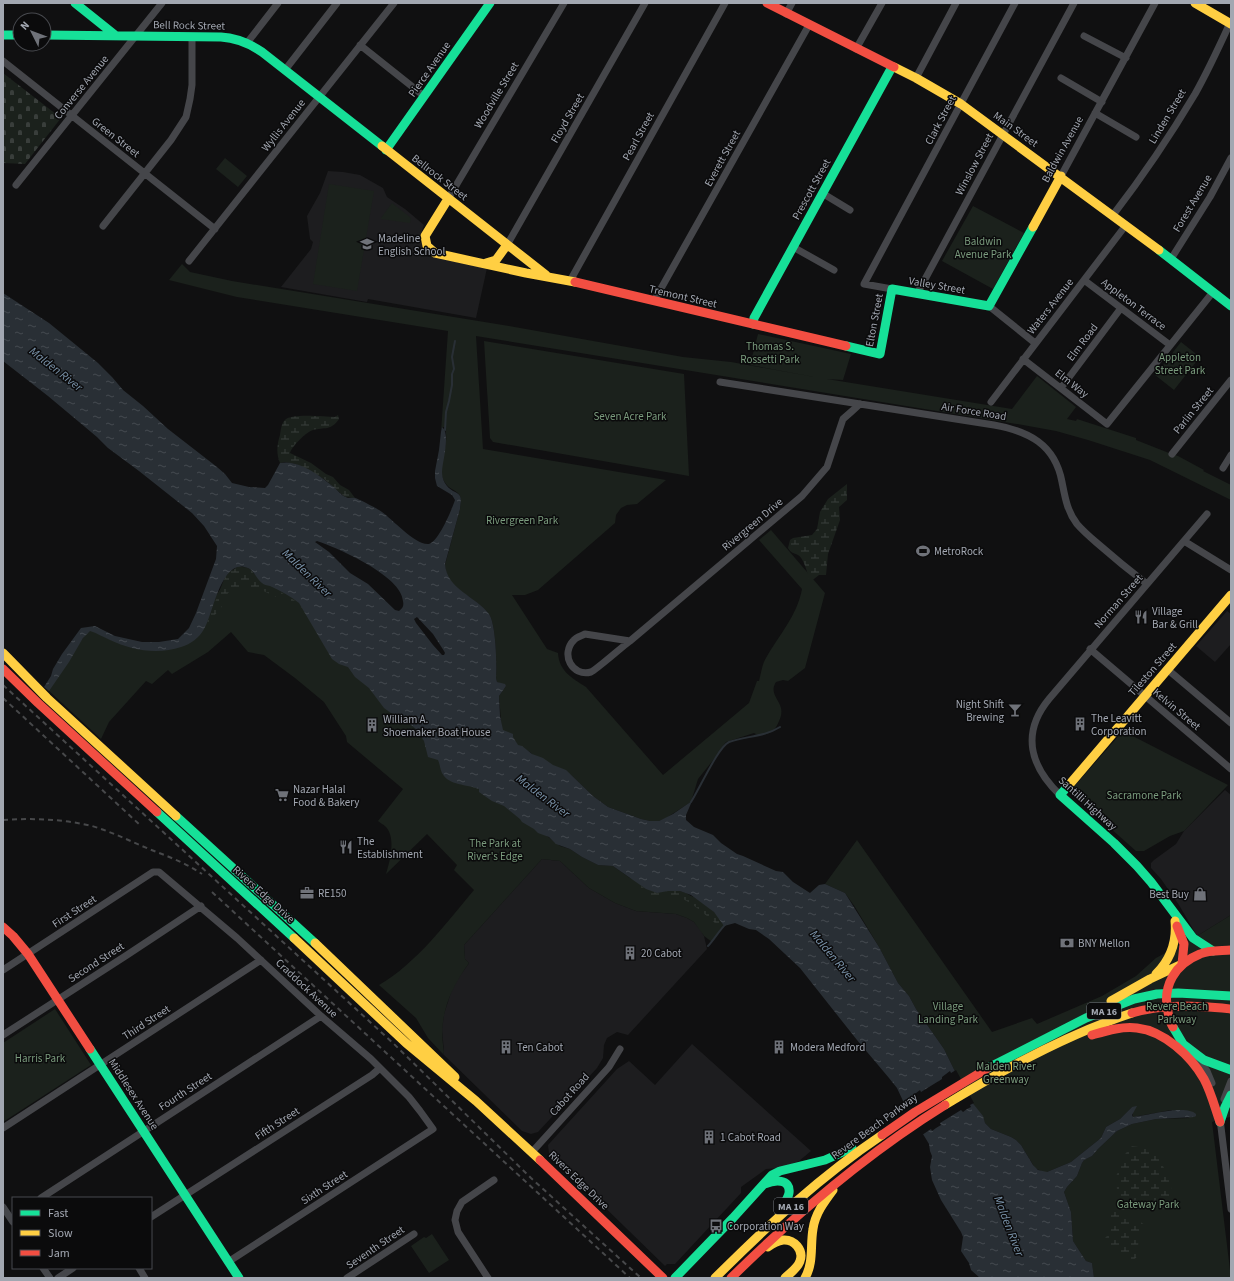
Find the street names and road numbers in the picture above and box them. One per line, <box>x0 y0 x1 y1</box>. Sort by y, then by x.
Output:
street label: Bell Rock Street <box>153 17 225 34</box>
street label: Pierce Avenue <box>405 38 454 100</box>
street label: Converse Avenue <box>51 52 112 123</box>
street label: Woodville Street <box>471 59 522 131</box>
street label: Linden Street <box>1145 86 1190 146</box>
street label: Floyd Street <box>547 90 588 146</box>
street label: Clark Street <box>921 93 960 147</box>
street label: Wyllis Avenue <box>258 96 309 155</box>
street label: Main Street <box>990 108 1041 151</box>
street label: Pearl Street <box>619 109 658 163</box>
street label: Baldwin Avenue <box>1038 113 1087 185</box>
street label: Green Street <box>89 114 143 161</box>
street label: Everett Street <box>701 127 744 189</box>
street label: Winslow Street <box>952 130 997 198</box>
street label: Bellrock Street <box>409 151 471 204</box>
street label: Prescott Street <box>789 156 835 222</box>
street label: Forest Avenue <box>1169 171 1216 235</box>
street label: Valley Street <box>908 273 967 298</box>
street label: Waters Avenue <box>1024 275 1077 337</box>
street label: Appleton Terrace <box>1098 275 1170 334</box>
street label: Tremont Street <box>648 281 719 312</box>
street label: Elton Street <box>862 292 887 348</box>
street label: Elm Road <box>1063 320 1101 364</box>
street label: Elm Way <box>1052 365 1092 401</box>
street label: Parlin Street <box>1170 383 1217 437</box>
street label: Air Force Road <box>940 399 1008 424</box>
street label: Rivergreen Drive <box>719 494 786 554</box>
street label: Norman Street <box>1091 571 1146 632</box>
street label: Tileston Street <box>1125 639 1180 699</box>
street label: Kelvin Street <box>1150 685 1204 734</box>
street label: Santilli Highway <box>1055 773 1120 834</box>
street label: Rivers Edge Drive <box>229 862 298 927</box>
street label: First Street <box>49 891 99 931</box>
street label: Second Street <box>65 939 127 986</box>
street label: Craddock Avenue <box>272 956 341 1022</box>
street label: Third Street <box>119 1001 173 1043</box>
road number: MA 16 <box>1087 1003 1121 1019</box>
street label: Middlesex Avenue <box>105 1056 163 1133</box>
street label: Fourth Street <box>156 1069 215 1114</box>
street label: Cabot Road <box>546 1070 593 1119</box>
street label: Revere Beach Parkway <box>828 1090 920 1163</box>
street label: Fifth Street <box>252 1103 303 1143</box>
street label: Rivers Edge Drive <box>545 1148 613 1213</box>
street label: Sixth Street <box>298 1167 351 1208</box>
road number: MA 16 <box>774 1198 808 1214</box>
street label: Seventh Street <box>343 1222 408 1272</box>

